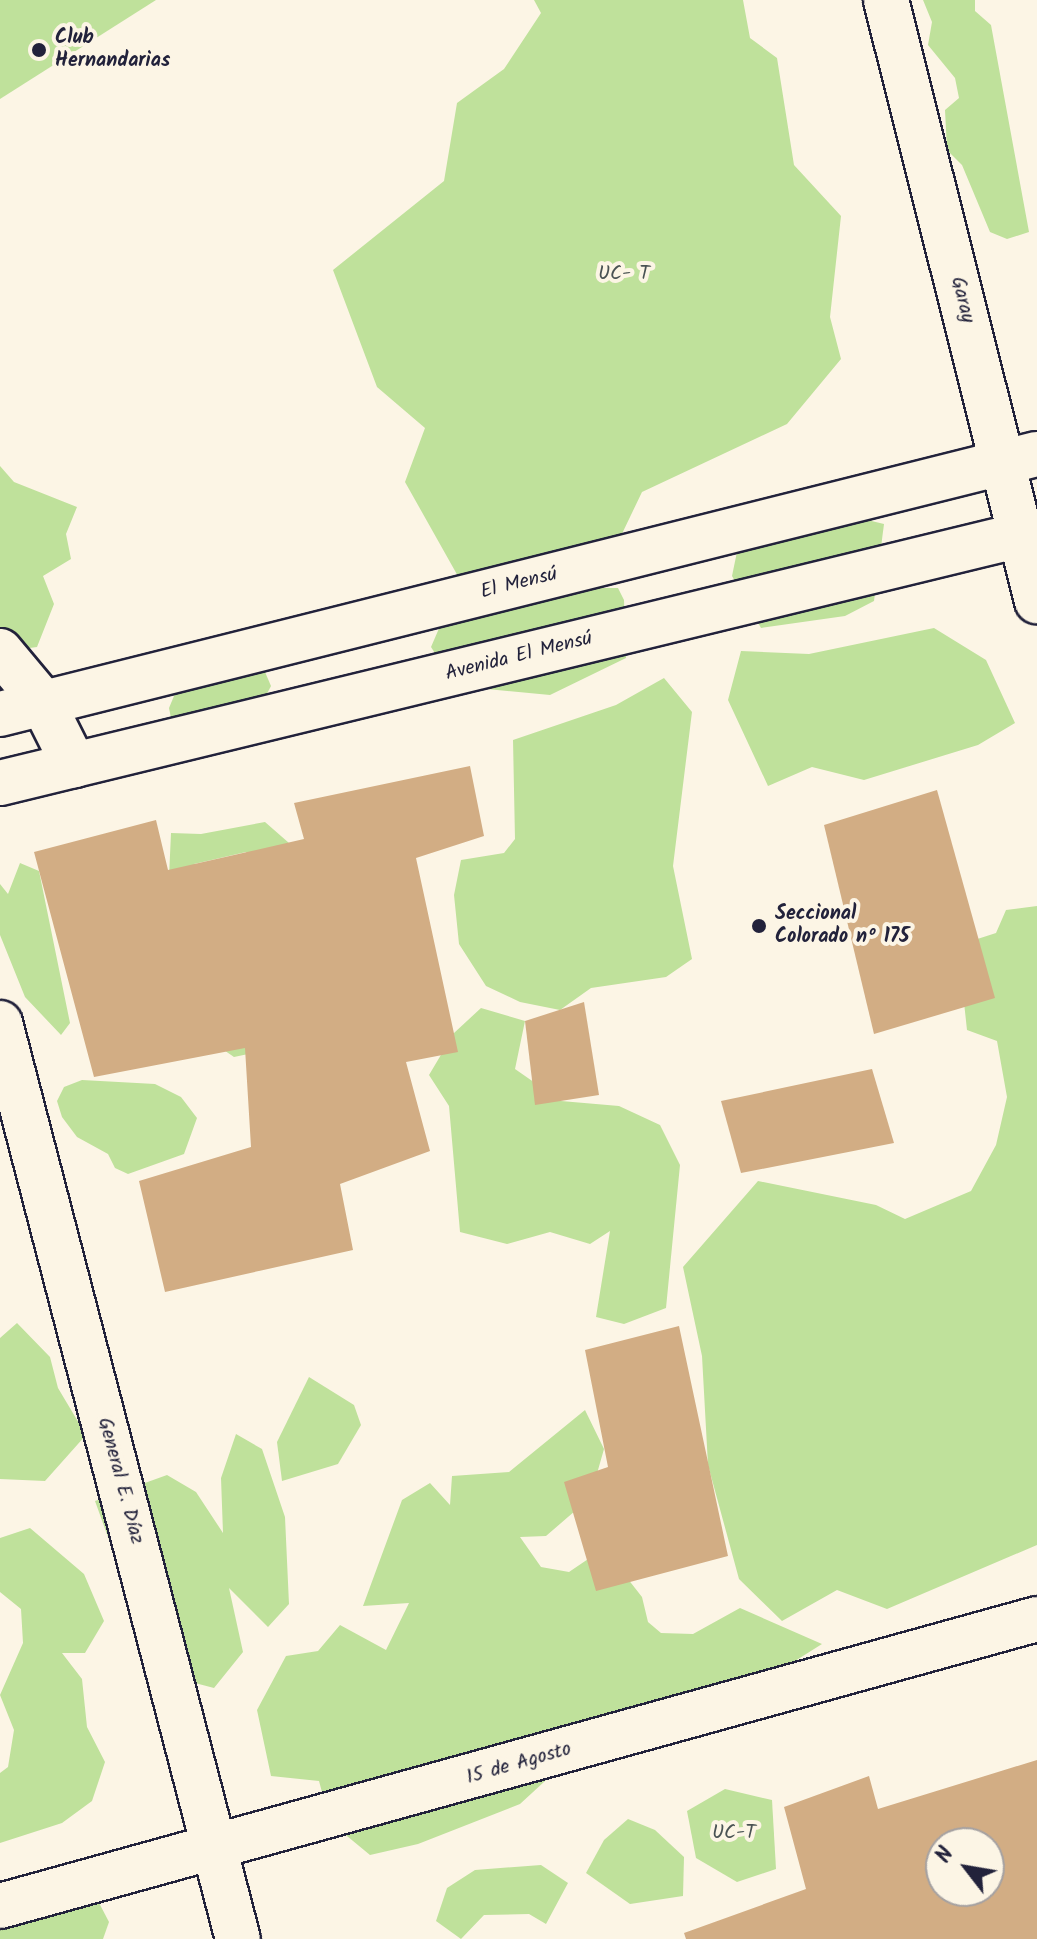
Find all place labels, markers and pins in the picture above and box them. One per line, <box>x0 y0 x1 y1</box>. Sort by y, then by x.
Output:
place label: Club Hernandarias <box>55 26 170 73</box>
marker: Club Hernandarias <box>30 41 48 59</box>
place label: Seccional Colorado nº 175 <box>775 902 909 949</box>
marker: Seccional Colorado nº 175 <box>750 917 768 935</box>

